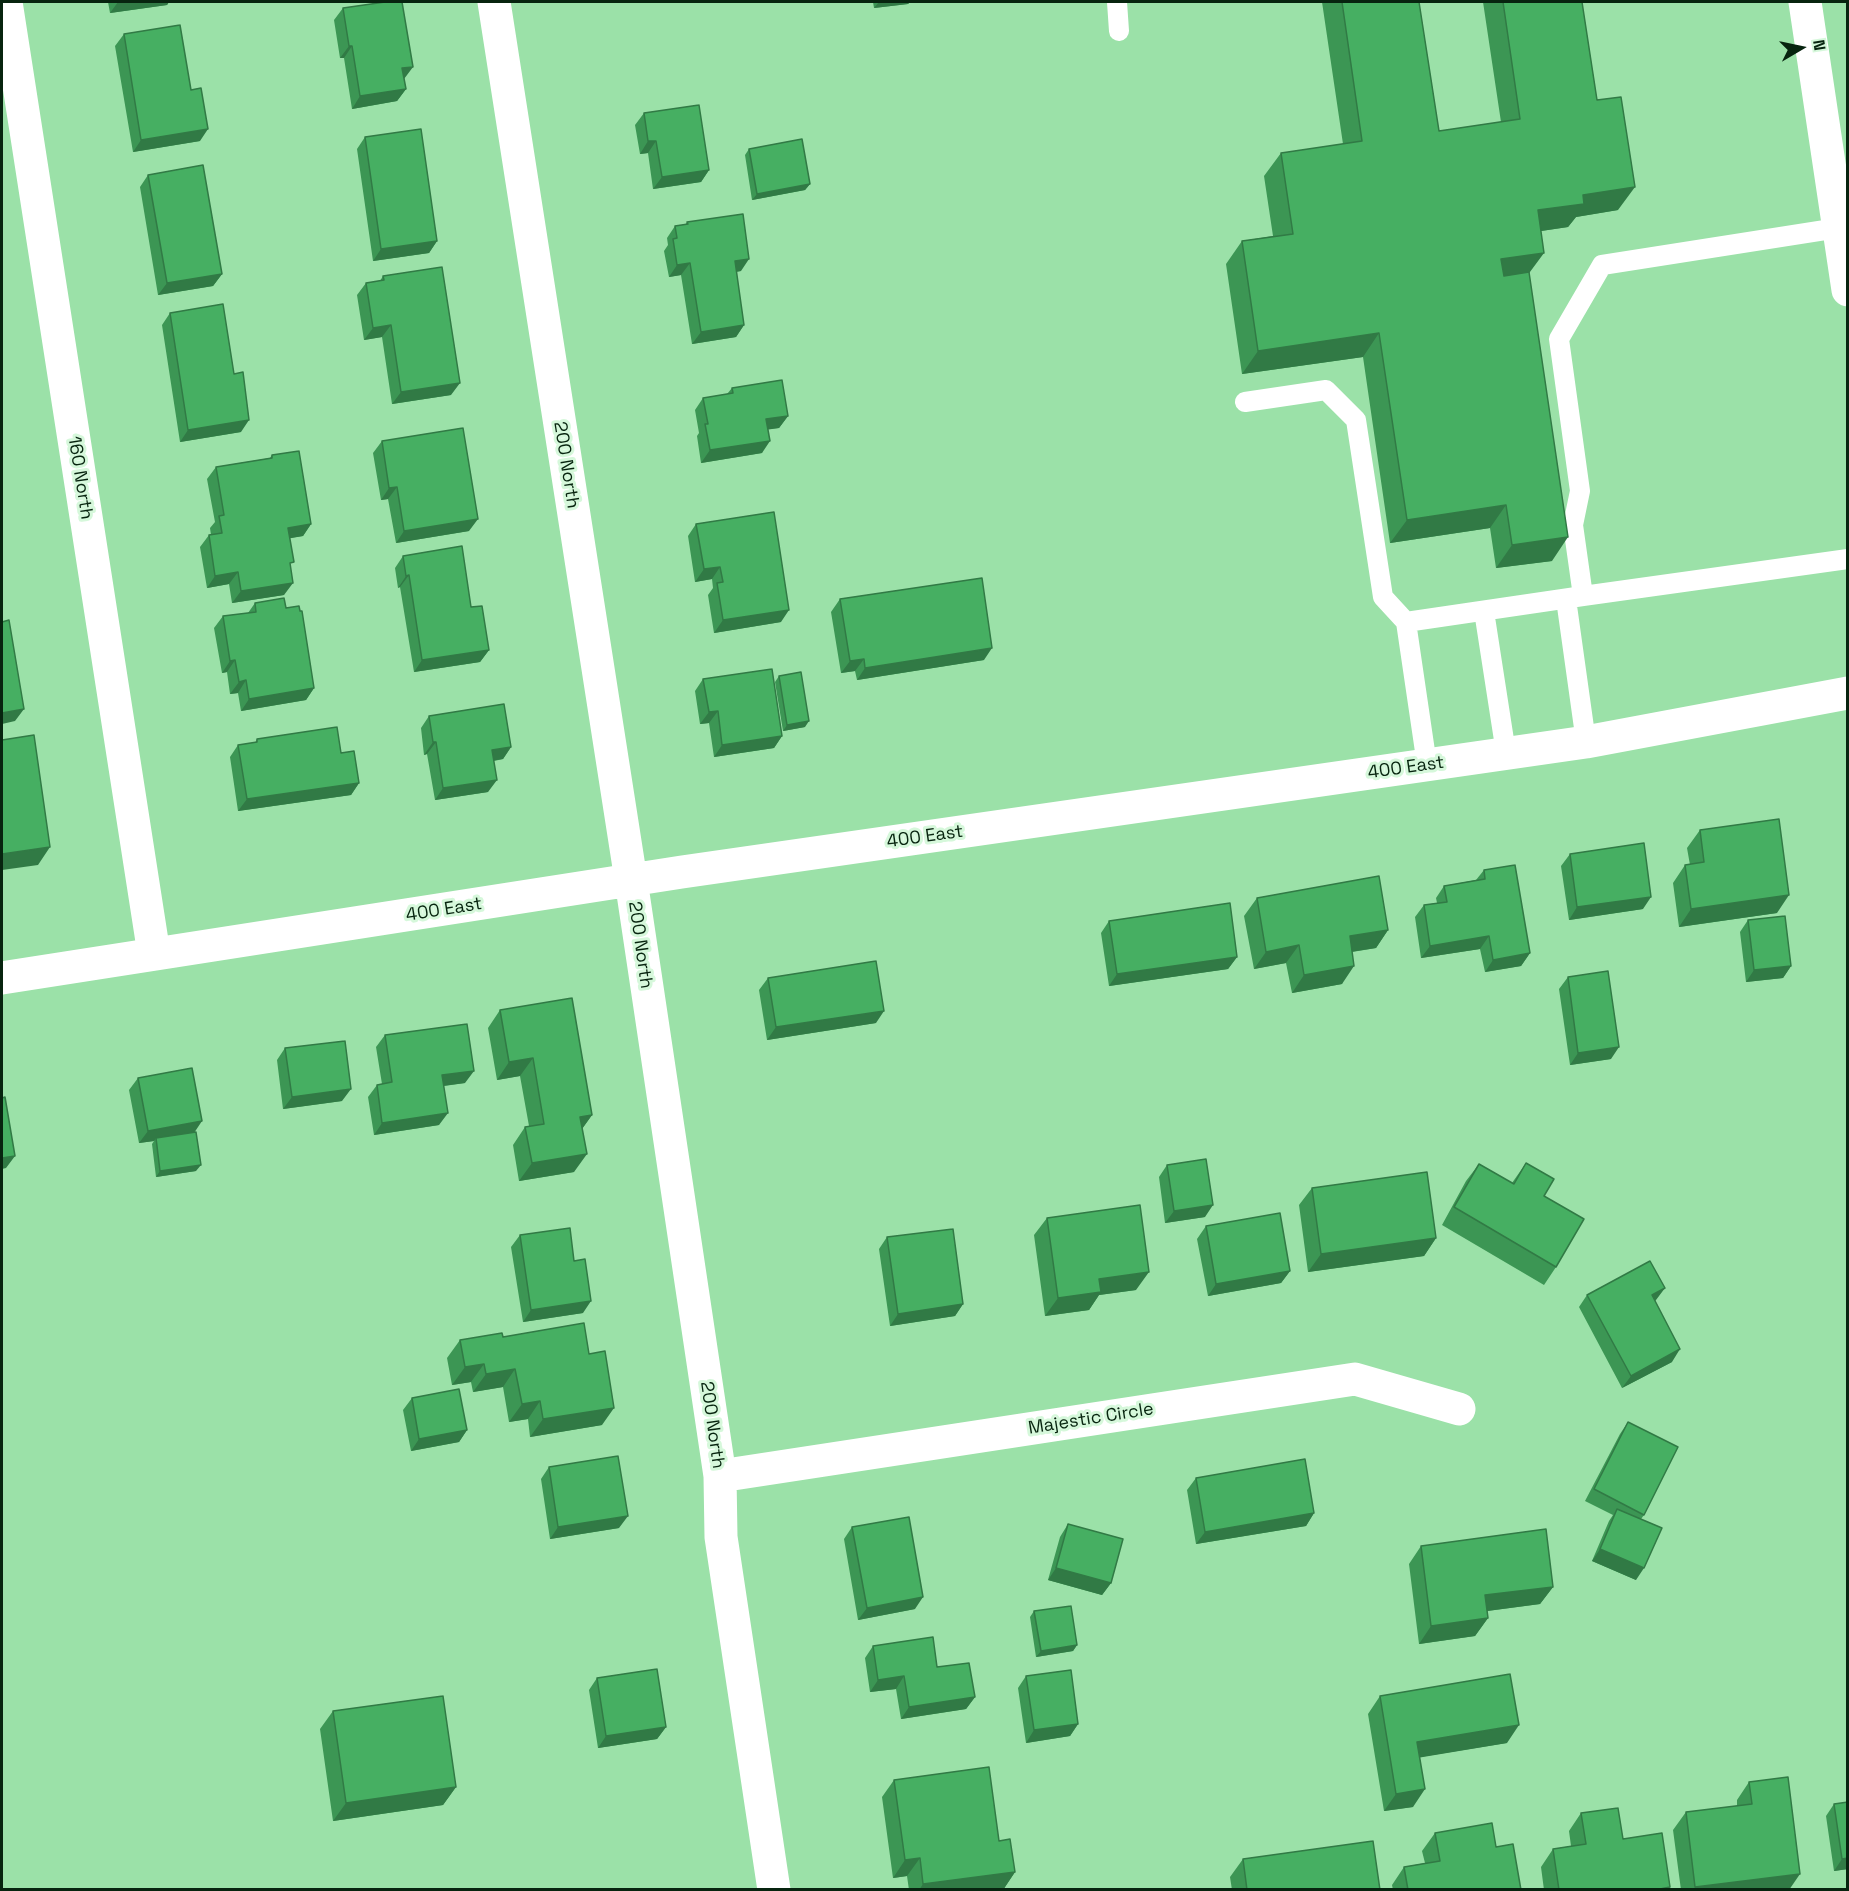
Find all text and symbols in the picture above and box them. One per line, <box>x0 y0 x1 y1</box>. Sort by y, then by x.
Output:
north arrow <box>1771 18 1831 78</box>
text: N <box>1808 38 1830 52</box>
street label: 200 North <box>548 420 584 510</box>
street label: 160 North <box>63 435 97 521</box>
street label: 400 East <box>1366 752 1446 784</box>
street label: 400 East <box>885 821 965 853</box>
street label: 400 East <box>404 893 484 927</box>
street label: 200 North <box>623 900 657 990</box>
street label: 200 North <box>695 1380 729 1470</box>
street label: Majestic Circle <box>1027 1398 1155 1440</box>

